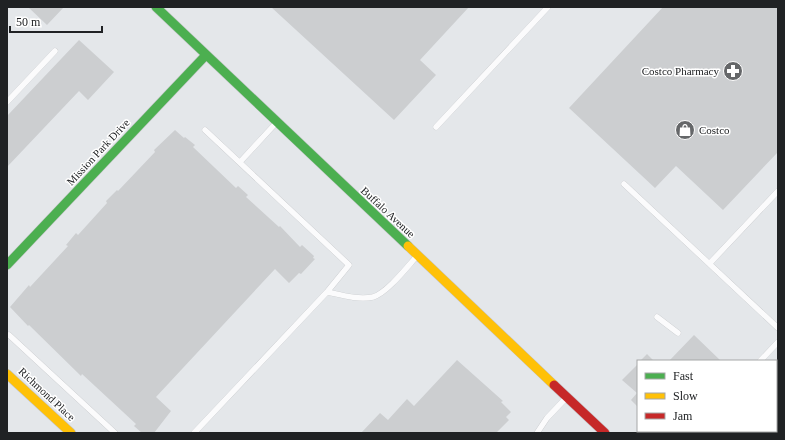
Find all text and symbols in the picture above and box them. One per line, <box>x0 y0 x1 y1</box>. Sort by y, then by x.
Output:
scale bar <box>10 8 102 34</box>
text: 50 m <box>16 15 41 29</box>
pharmacy icon: Costco Pharmacy <box>722 60 744 82</box>
place label: Costco Pharmacy <box>642 65 719 77</box>
street label: Mission Park Drive <box>64 116 132 188</box>
shop icon: Costco <box>674 119 696 141</box>
place label: Costco <box>699 124 730 136</box>
street label: Buffalo Avenue <box>359 184 417 240</box>
legend <box>637 360 777 432</box>
street label: Richmond Place <box>16 365 78 423</box>
text: Fast <box>673 369 694 383</box>
text: Slow <box>673 389 698 403</box>
text: Jam <box>673 409 693 423</box>

